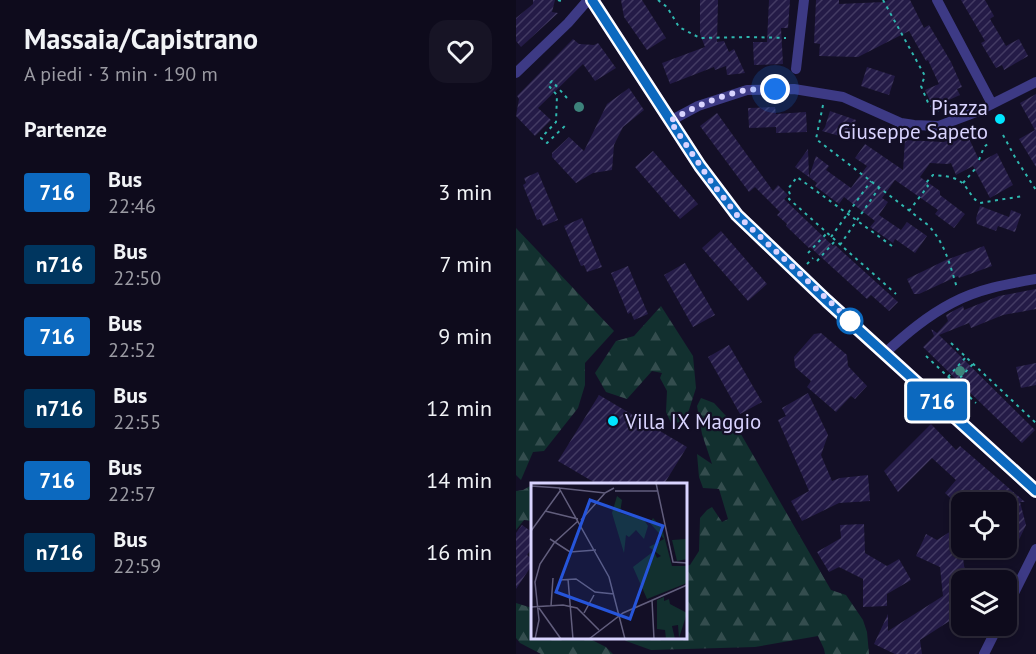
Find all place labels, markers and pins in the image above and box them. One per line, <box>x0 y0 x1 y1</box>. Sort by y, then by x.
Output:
place label: Piazza Giuseppe Sapeto <box>838 94 988 145</box>
marker: Piazza Giuseppe Sapeto <box>993 112 1007 126</box>
unlabelled marker <box>837 308 863 334</box>
place label: Villa IX Maggio <box>624 408 761 435</box>
marker: Villa IX Maggio <box>606 414 620 428</box>

